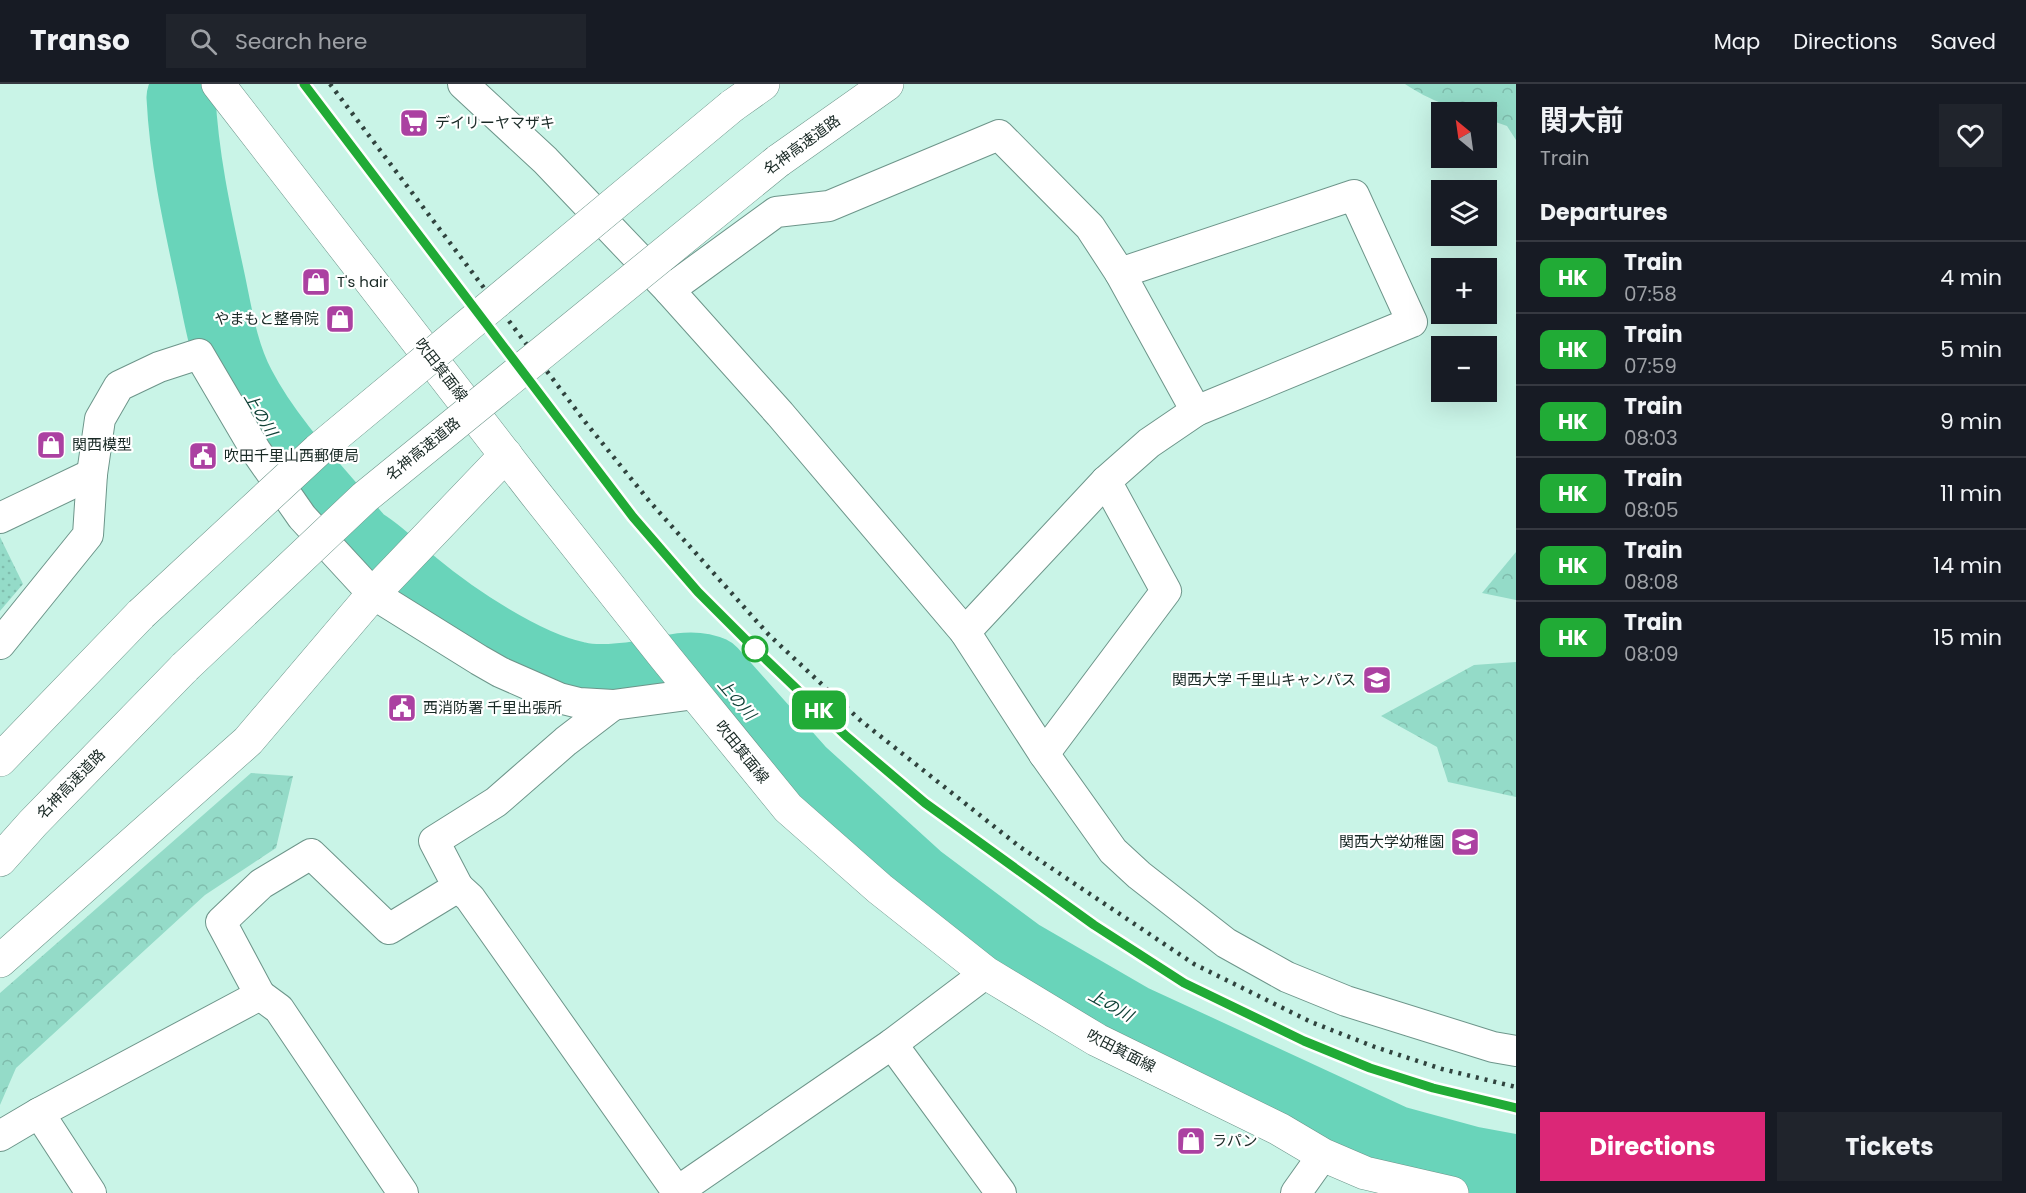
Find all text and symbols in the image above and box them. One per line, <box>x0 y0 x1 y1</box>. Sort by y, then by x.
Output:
search box <box>166 14 586 68</box>
text: Transo <box>30 21 130 60</box>
icon: search <box>187 25 220 58</box>
text: Search here <box>235 26 367 57</box>
text: Map <box>1714 27 1760 56</box>
text: Directions <box>1793 27 1897 56</box>
text: Saved <box>1930 27 1996 56</box>
text: 関大前 <box>1540 101 1624 140</box>
north arrow <box>1431 102 1497 168</box>
map controls <box>1431 102 1497 402</box>
button: heart <box>1939 104 2002 167</box>
supermarket icon: デイリーヤマザキ <box>398 107 430 139</box>
street label: 名神高速道路 <box>759 110 844 180</box>
place label: デイリーヤマザキ <box>435 112 555 133</box>
text: Train <box>1540 144 1590 172</box>
button: layers <box>1431 180 1497 246</box>
text: Departures <box>1540 197 1668 228</box>
text: Train <box>1624 247 1683 278</box>
button: + <box>1431 258 1497 324</box>
text: 4 min <box>1940 262 2002 293</box>
text: HK <box>1558 263 1588 292</box>
shop icon: T's hair <box>300 266 332 298</box>
place label: T's hair <box>337 271 389 292</box>
text: 07:58 <box>1624 280 1677 308</box>
shop icon: やまもと整骨院 <box>324 303 356 335</box>
place label: やまもと整骨院 <box>214 308 319 329</box>
text: Train <box>1624 319 1683 350</box>
street label: 吹田箕面線 <box>410 334 473 406</box>
text: 5 min <box>1940 334 2002 365</box>
text: HK <box>1558 335 1588 364</box>
button: − <box>1431 336 1497 402</box>
text: 07:59 <box>1624 352 1677 380</box>
water label: 上の川 <box>238 388 284 442</box>
text: Train <box>1624 391 1683 422</box>
text: 9 min <box>1940 406 2002 437</box>
text: HK <box>1558 407 1588 436</box>
street label: 名神高速道路 <box>381 412 464 485</box>
text: 08:03 <box>1624 424 1678 452</box>
shop icon: 関西模型 <box>35 429 67 461</box>
place label: 関西模型 <box>72 434 132 455</box>
public building icon: 吹田千里山西郵便局 <box>187 440 219 472</box>
place label: 吹田千里山西郵便局 <box>224 445 359 466</box>
text: Train <box>1624 463 1683 494</box>
text: 11 min <box>1940 478 2002 509</box>
text: HK <box>1558 479 1588 508</box>
text: 08:05 <box>1624 496 1679 524</box>
text: Train <box>1624 535 1683 566</box>
text: 14 min <box>1933 550 2002 581</box>
text: HK <box>1558 551 1588 580</box>
text: 08:08 <box>1624 568 1679 596</box>
text: Train <box>1624 607 1683 638</box>
text: 15 min <box>1933 622 2002 653</box>
text: HK <box>1558 623 1588 652</box>
unlabelled marker <box>742 636 768 662</box>
text: 08:09 <box>1624 640 1679 668</box>
school or university icon: 関西大学 千里山キャンパス <box>1361 664 1393 696</box>
place label: 関西大学 千里山キャンパス <box>1172 669 1356 690</box>
water label: 上の川 <box>712 674 762 726</box>
line badge: HK <box>792 690 846 730</box>
public building icon: 西消防署 千里出張所 <box>386 692 418 724</box>
text: HK <box>804 696 834 725</box>
place label: 西消防署 千里出張所 <box>423 697 562 718</box>
street label: 吹田箕面線 <box>711 716 774 787</box>
street label: 名神高速道路 <box>32 744 109 823</box>
school or university icon: 関西大学幼稚園 <box>1449 826 1481 858</box>
place label: 関西大学幼稚園 <box>1339 831 1444 852</box>
water label: 上の川 <box>1084 984 1139 1028</box>
street label: 吹田箕面線 <box>1083 1024 1159 1077</box>
button: Directions <box>1540 1112 1765 1181</box>
button: Tickets <box>1777 1112 2002 1181</box>
shop icon: ラパン <box>1175 1125 1207 1157</box>
place label: ラパン <box>1212 1130 1258 1151</box>

